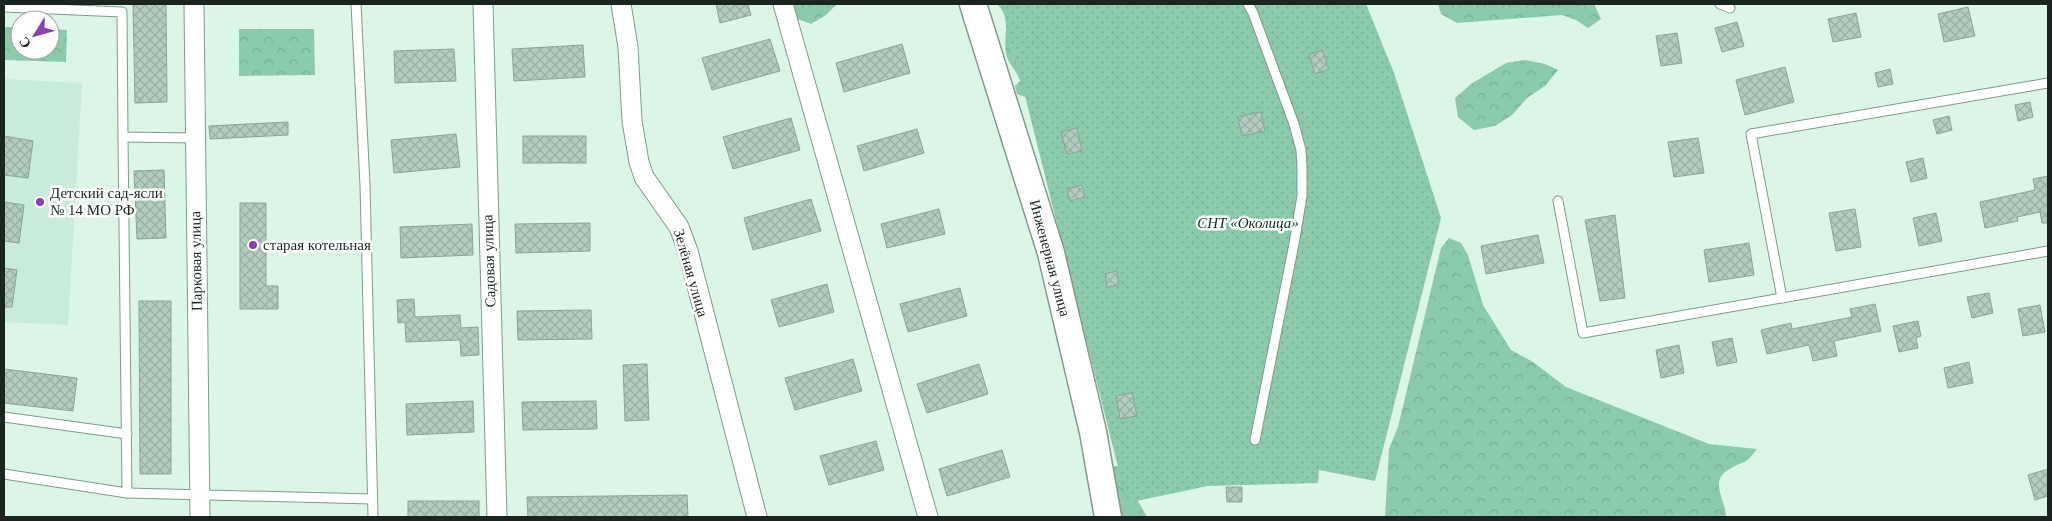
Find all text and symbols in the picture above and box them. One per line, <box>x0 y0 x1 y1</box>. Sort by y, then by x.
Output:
north arrow <box>10 10 60 60</box>
text: С <box>16 34 34 51</box>
place label: Детский сад-ясли № 14 МО РФ <box>50 185 163 218</box>
marker: Детский сад-ясли № 14 МО РФ <box>34 196 46 208</box>
street label: Инженерная улица <box>1027 198 1073 318</box>
street label: Парковая улица <box>187 210 205 311</box>
street label: Садовая улица <box>479 214 499 308</box>
park label: СНТ «Околица» <box>1197 215 1299 231</box>
street label: Зелёная улица <box>671 227 711 319</box>
place label: старая котельная <box>263 237 371 253</box>
marker: старая котельная <box>247 239 259 251</box>

